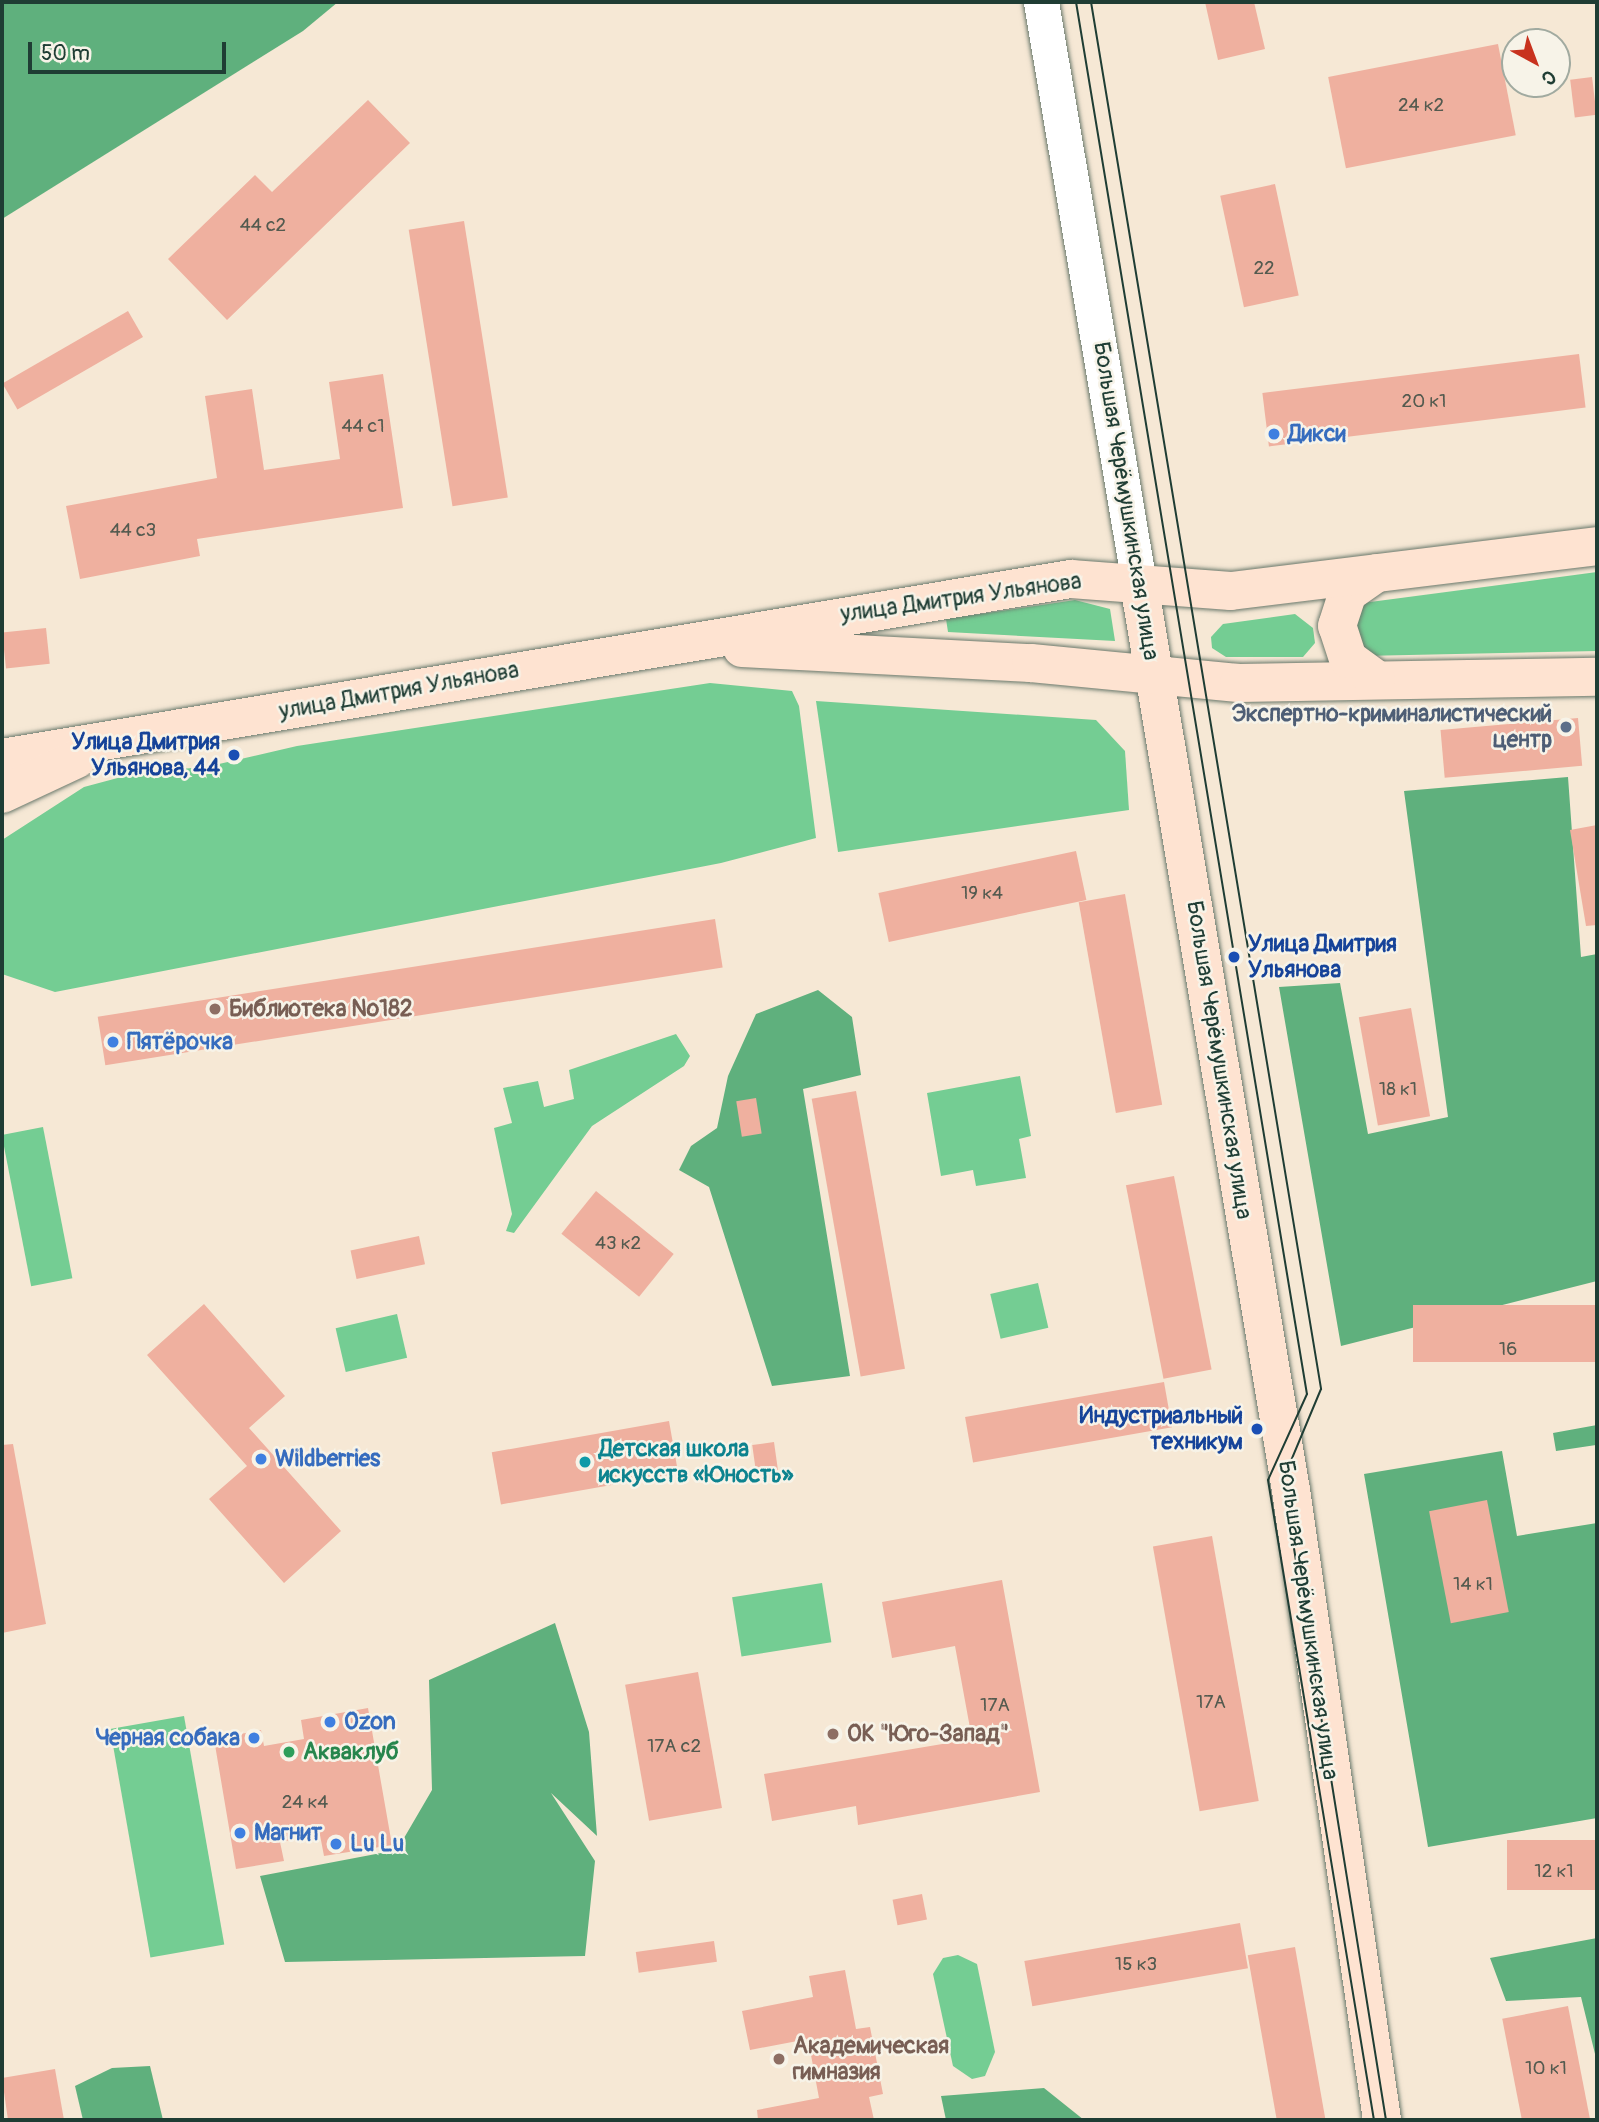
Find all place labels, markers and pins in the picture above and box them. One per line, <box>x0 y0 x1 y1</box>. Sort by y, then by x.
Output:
place label: Дикси <box>1288 420 1346 448</box>
marker: Дикси <box>1266 426 1282 442</box>
place label: Экспертно-криминалистический центр <box>1232 700 1552 754</box>
marker: Экспертно-криминалистический центр <box>1558 719 1574 735</box>
place label: Улица Дмитрия Ульянова, 44 <box>71 728 220 782</box>
marker: Улица Дмитрия Ульянова, 44 <box>226 747 242 763</box>
place label: Улица Дмитрия Ульянова <box>1248 930 1397 984</box>
marker: Улица Дмитрия Ульянова <box>1226 949 1242 965</box>
place label: Библиотека №182 <box>229 995 413 1023</box>
marker: Библиотека №182 <box>207 1001 223 1017</box>
place label: Пятёрочка <box>127 1028 233 1056</box>
marker: Пятёрочка <box>105 1034 121 1050</box>
place label: Индустриальный техникум <box>1080 1402 1243 1456</box>
marker: Индустриальный техникум <box>1249 1421 1265 1437</box>
place label: Детская школа искусств «Юность» <box>599 1435 793 1489</box>
place label: Wildberries <box>275 1445 380 1473</box>
marker: Wildberries <box>253 1451 269 1467</box>
marker: Детская школа искусств «Юность» <box>577 1454 593 1470</box>
place label: Ozon <box>344 1708 396 1736</box>
marker: Ozon <box>322 1714 338 1730</box>
place label: ОК "Юго-Запад" <box>847 1720 1009 1748</box>
place label: Черная собака <box>96 1724 240 1752</box>
marker: ОК "Юго-Запад" <box>825 1726 841 1742</box>
marker: Черная собака <box>246 1730 262 1746</box>
place label: Акваклуб <box>303 1738 399 1766</box>
marker: Акваклуб <box>281 1744 297 1760</box>
place label: Магнит <box>254 1819 322 1847</box>
marker: Магнит <box>232 1825 248 1841</box>
place label: Lu Lu <box>350 1830 404 1858</box>
marker: Lu Lu <box>328 1836 344 1852</box>
place label: Академическая гимназия <box>793 2032 949 2086</box>
marker: Академическая гимназия <box>771 2051 787 2067</box>

